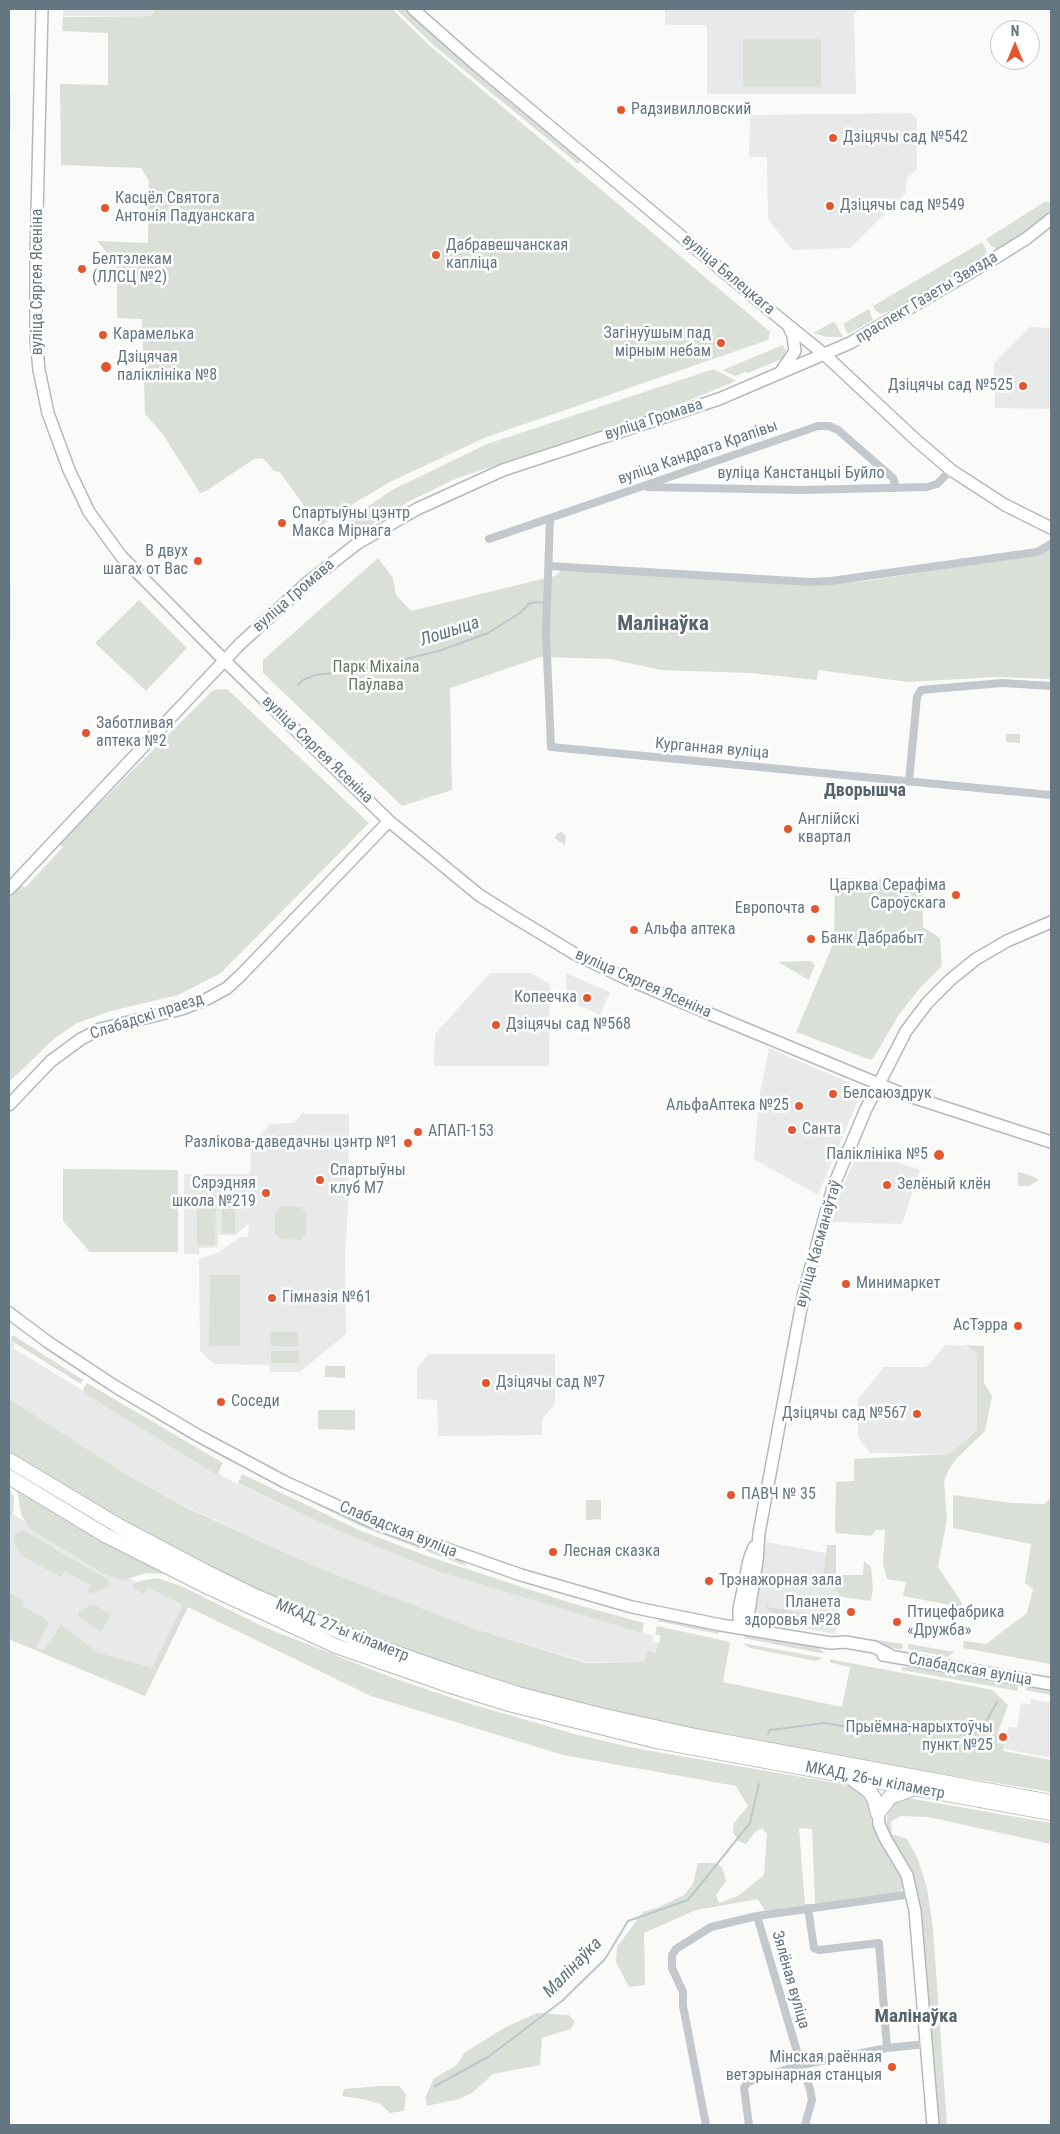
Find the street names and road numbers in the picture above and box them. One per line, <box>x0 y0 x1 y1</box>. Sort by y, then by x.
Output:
street label: вуліца Сяргея Ясеніна <box>28 209 48 355</box>
street label: вуліца Бялецкага <box>678 231 778 319</box>
street label: праспект Газеты Звязда <box>853 248 1001 348</box>
street label: вуліца Громава <box>603 395 705 445</box>
street label: вуліца Кандрата Крапівы <box>616 417 780 489</box>
street label: вуліца Канстанцыі Буйло <box>718 464 884 484</box>
street label: вуліца Громава <box>249 555 339 637</box>
street label: вуліца Сяргея Ясеніна <box>258 692 376 808</box>
street label: Курганная вуліца <box>654 734 770 764</box>
street label: вуліца Сяргея Ясеніна <box>572 945 714 1023</box>
street label: Слабадскі праезд <box>88 990 206 1044</box>
street label: вуліца Касманаўтаў <box>792 1178 846 1310</box>
street label: Слабадская вуліца <box>336 1498 460 1562</box>
street label: МКАД, 27-ы кіламетр <box>273 1596 411 1666</box>
street label: Слабадская вуліца <box>907 1650 1033 1690</box>
street label: МКАД, 26-ы кіламетр <box>804 1758 946 1804</box>
street label: Зялёная вуліца <box>767 1929 813 2031</box>

